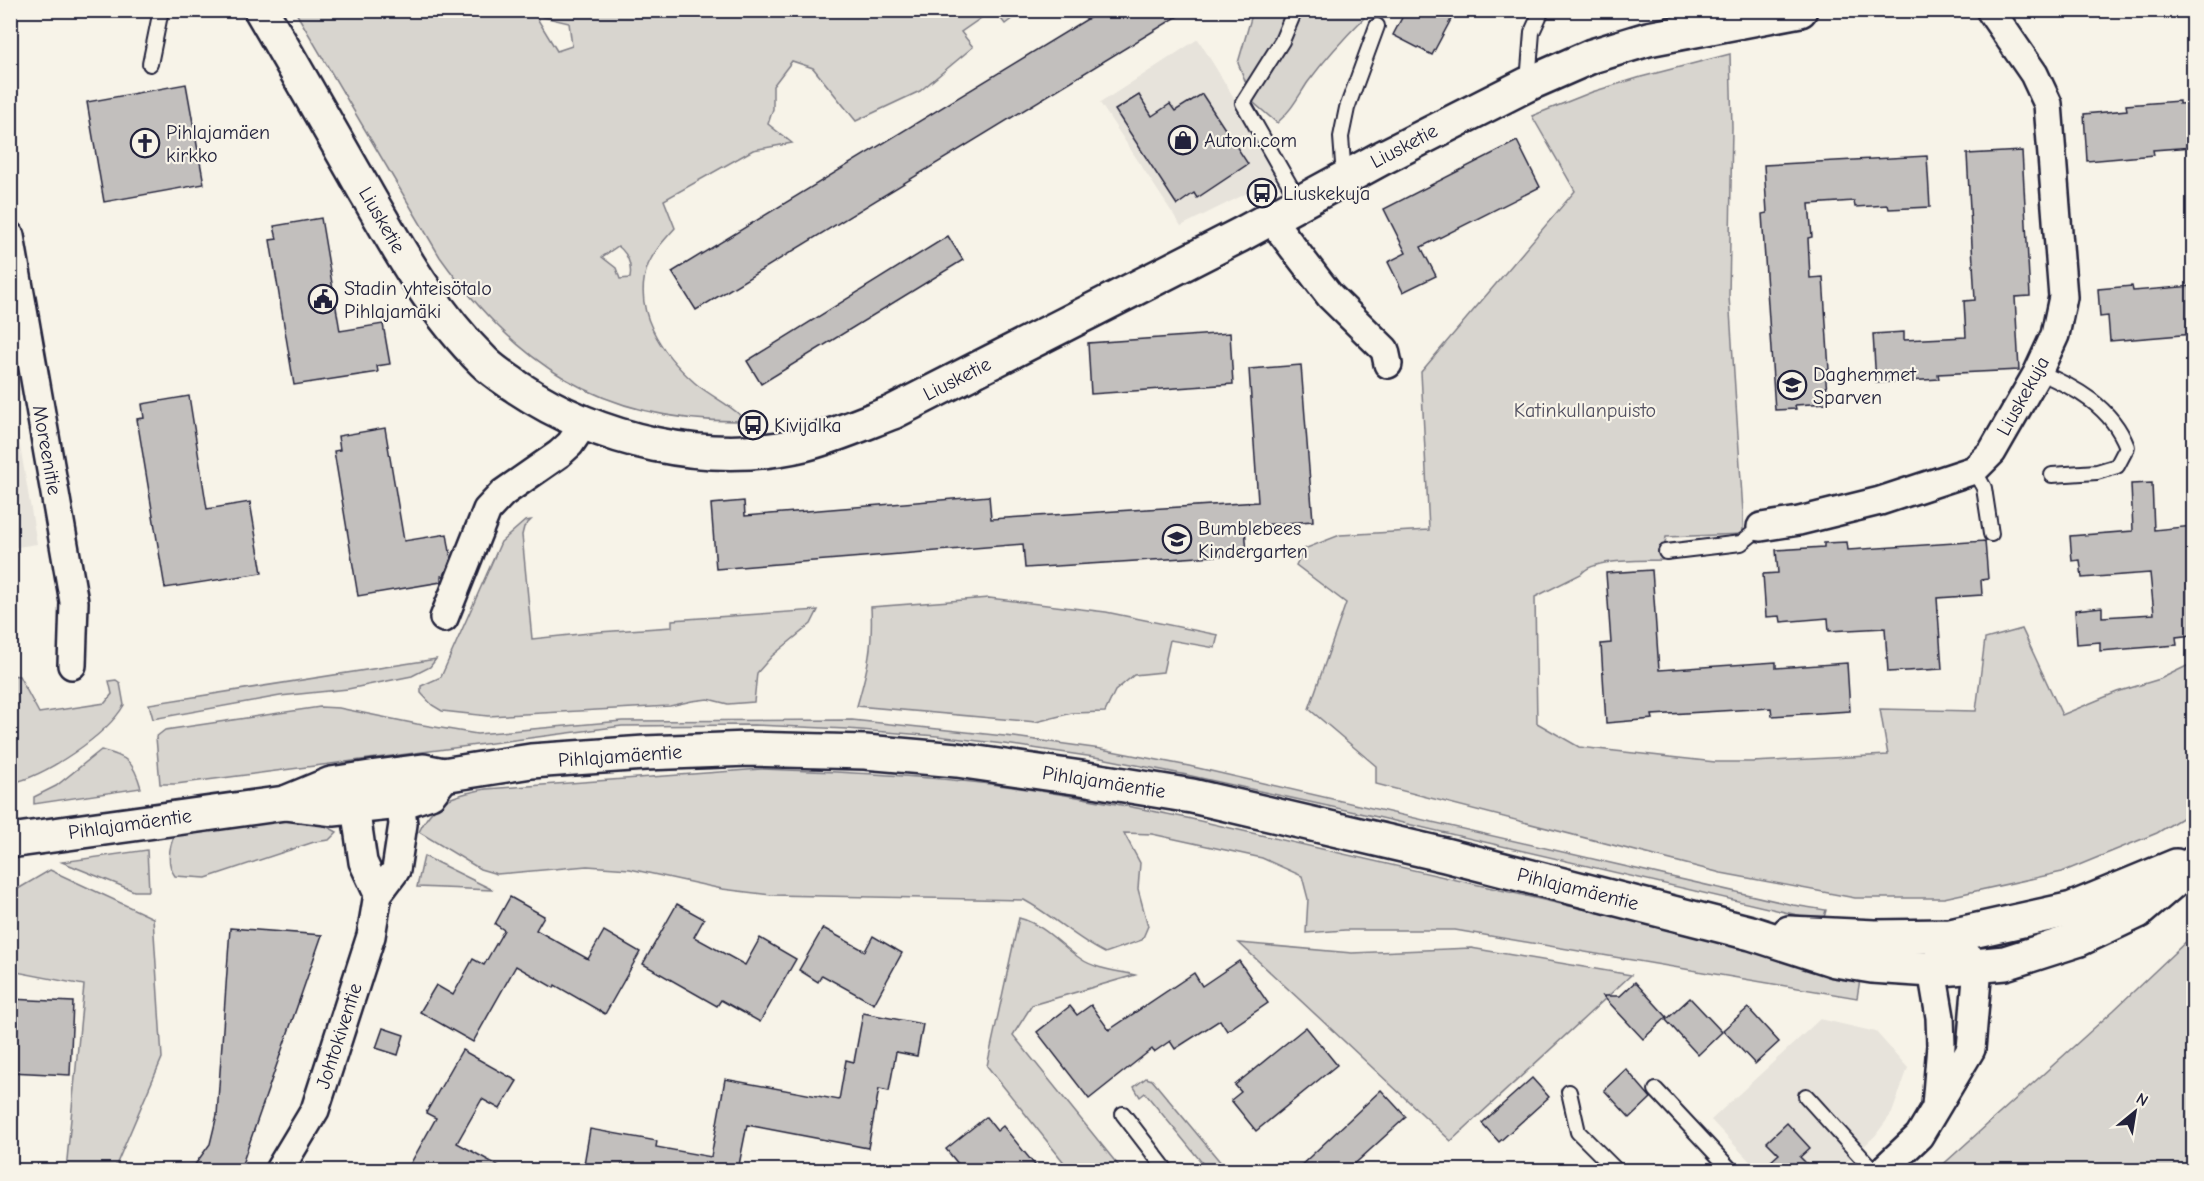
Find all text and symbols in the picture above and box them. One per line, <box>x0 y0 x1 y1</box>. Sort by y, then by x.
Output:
street label: Liusketie <box>1367 119 1441 173</box>
place label: Pihlajamäen kirkko <box>166 121 270 167</box>
shop icon: Autoni.com <box>1167 124 1199 156</box>
church icon: Pihlajamäen kirkko <box>129 127 161 159</box>
place label: Autoni.com <box>1204 129 1297 152</box>
bus stop icon: Liuskekuja <box>1246 177 1278 209</box>
place label: Liuskekuja <box>1283 182 1370 205</box>
street label: Liusketie <box>354 183 410 257</box>
place label: Stadin yhteisötalo Pihlajamäki <box>344 277 492 323</box>
public building icon: Stadin yhteisötalo Pihlajamäki <box>307 283 339 315</box>
street label: Liusketie <box>919 352 995 406</box>
street label: Liuskekuja <box>1992 352 2054 440</box>
place label: Daghemmet Sparven <box>1813 363 1917 409</box>
school or university icon: Daghemmet Sparven <box>1776 369 1808 401</box>
park label: Katinkullanpuisto <box>1514 399 1656 422</box>
street label: Moreenitie <box>28 403 66 497</box>
bus stop icon: Kivijalka <box>737 409 769 441</box>
place label: Kivijalka <box>774 414 842 437</box>
place label: Bumblebees Kindergarten <box>1198 517 1308 563</box>
school or university icon: Bumblebees Kindergarten <box>1161 523 1193 555</box>
street label: Pihlajamäentie <box>557 740 683 772</box>
street label: Pihlajamäentie <box>1041 761 1167 803</box>
street label: Pihlajamäentie <box>67 804 193 844</box>
street label: Pihlajamäentie <box>1515 863 1641 915</box>
street label: Johtokiventie <box>311 980 367 1092</box>
north arrow <box>2105 1082 2165 1142</box>
text: N <box>2133 1089 2151 1110</box>

